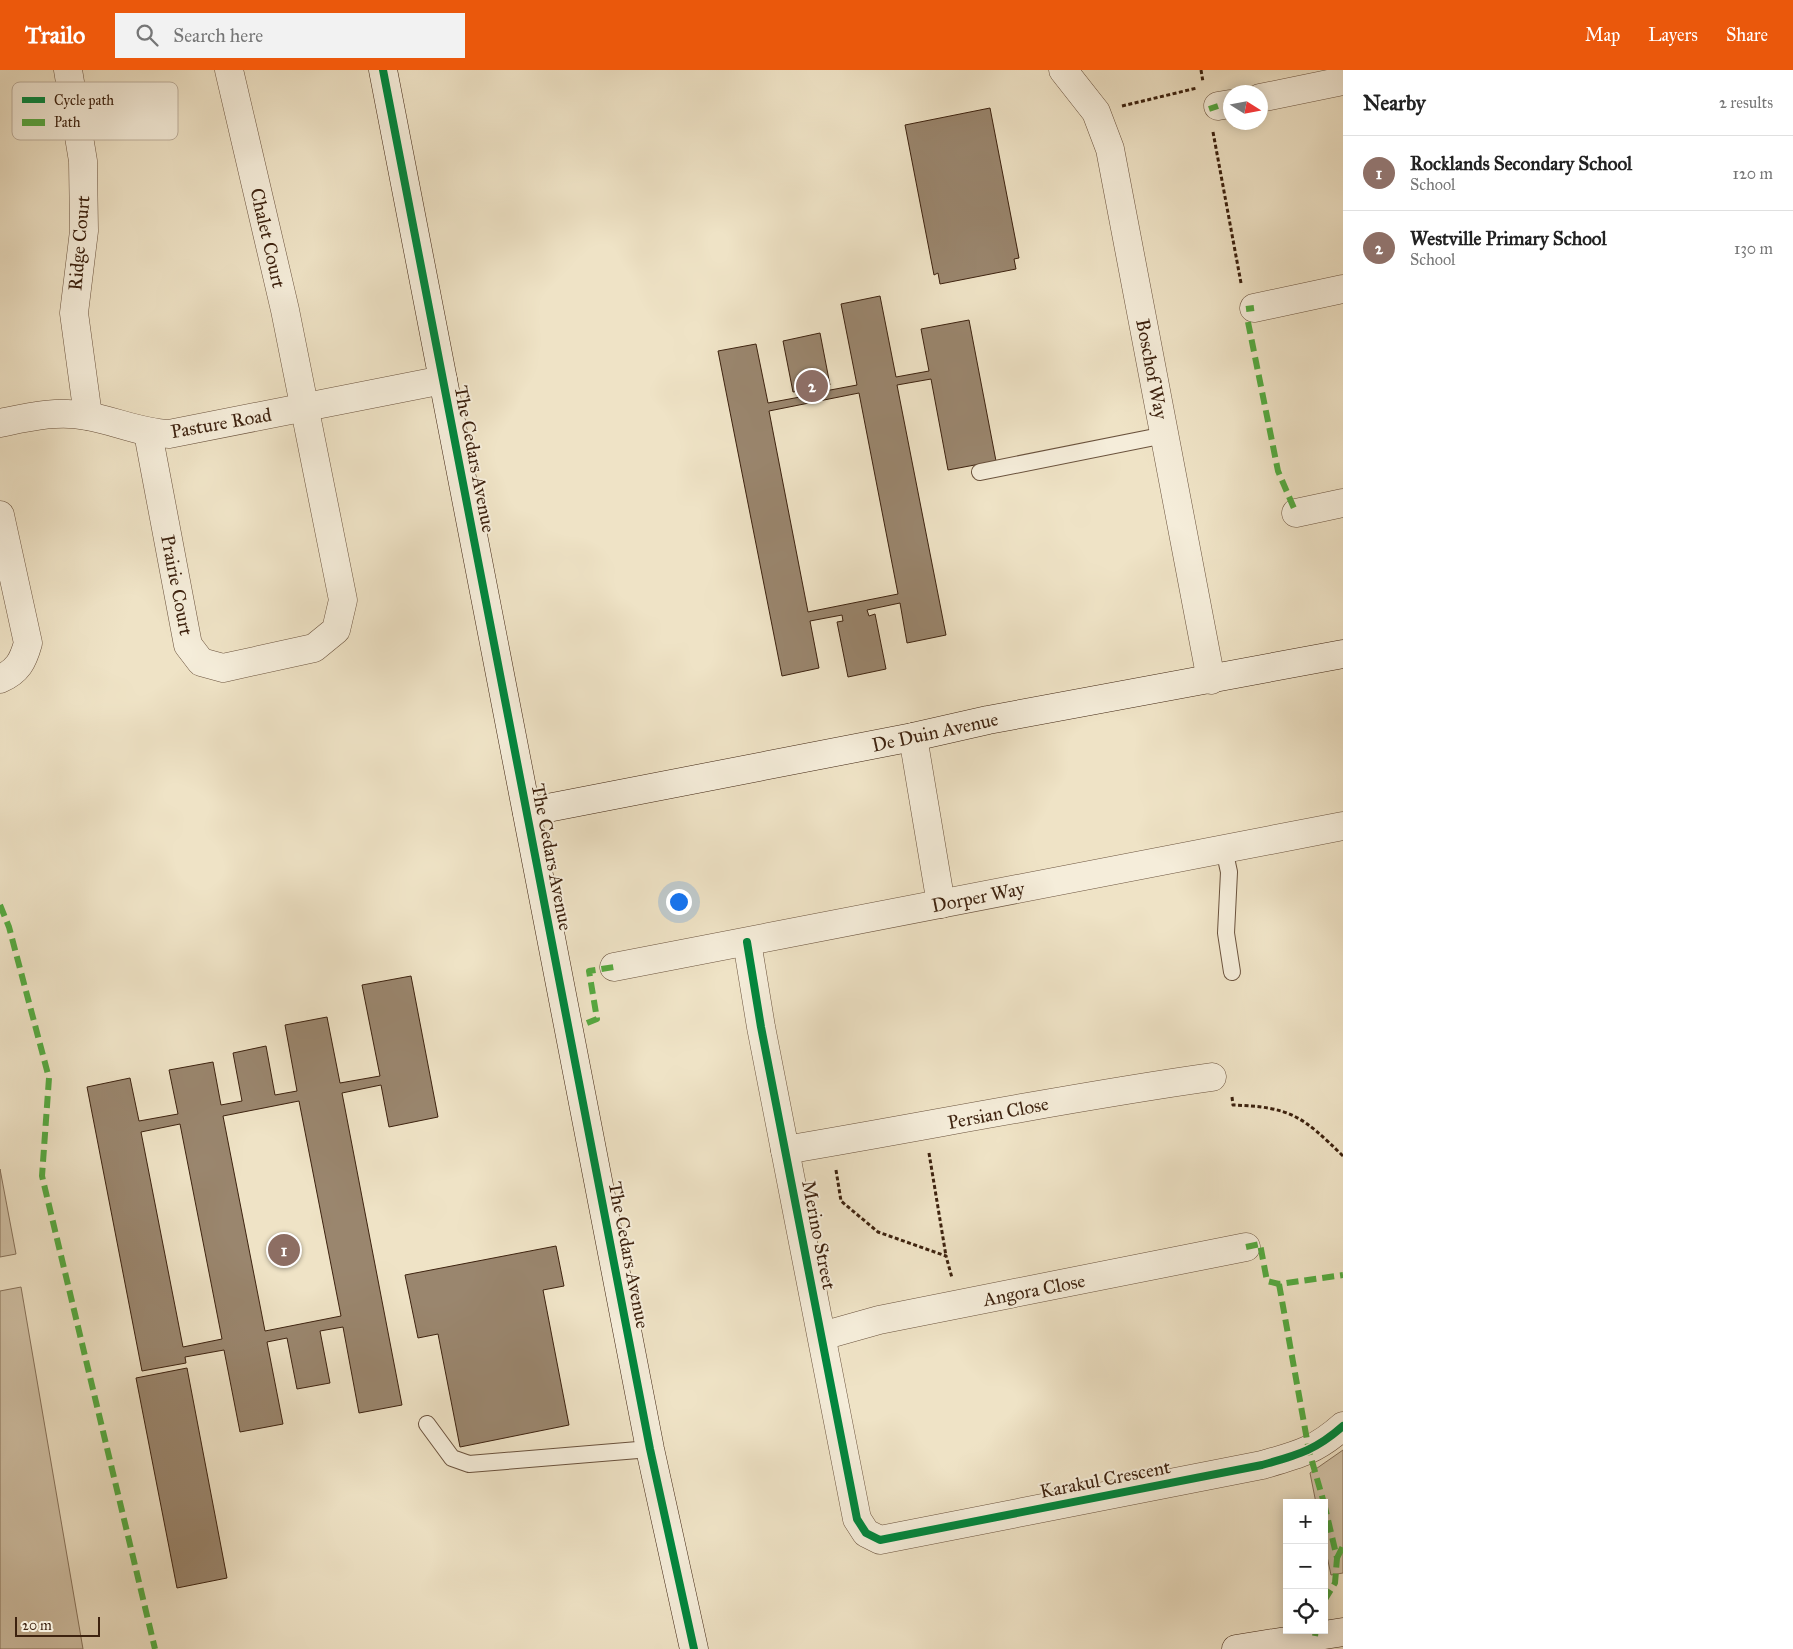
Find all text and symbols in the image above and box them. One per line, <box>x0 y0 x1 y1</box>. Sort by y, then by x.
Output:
search box <box>115 13 465 58</box>
text: Trailo <box>25 20 85 50</box>
icon: search <box>133 21 161 49</box>
text: Search here <box>173 24 263 47</box>
text: Map <box>1585 24 1620 46</box>
text: Layers <box>1648 24 1698 46</box>
text: Share <box>1726 24 1768 46</box>
legend <box>12 82 178 140</box>
north arrow <box>1223 85 1268 130</box>
text: Nearby <box>1363 90 1426 116</box>
text: Cycle path <box>54 92 114 109</box>
text: 2 results <box>1719 93 1773 112</box>
text: Path <box>54 114 81 131</box>
text: Rocklands Secondary School <box>1410 152 1632 175</box>
text: 1 <box>1376 164 1382 183</box>
text: 120 m <box>1733 164 1773 183</box>
text: School <box>1410 175 1455 194</box>
street label: Chalet Court <box>245 186 291 291</box>
street label: Ridge Court <box>63 194 96 292</box>
text: Westville Primary School <box>1410 227 1607 250</box>
text: 2 <box>1375 239 1383 258</box>
text: 130 m <box>1734 239 1773 258</box>
text: School <box>1410 250 1455 269</box>
street label: Boschof Way <box>1131 317 1173 422</box>
pin: 2 <box>796 367 828 405</box>
street label: The Cedars Avenue <box>449 384 501 534</box>
street label: Pasture Road <box>169 403 274 443</box>
street label: Prairie Court <box>156 533 198 638</box>
street label: De Duin Avenue <box>870 707 1000 757</box>
street label: The Cedars Avenue <box>526 782 578 932</box>
street label: Dorper Way <box>930 877 1028 917</box>
your location <box>666 889 692 915</box>
street label: Persian Close <box>945 1092 1051 1134</box>
street label: Merino Street <box>797 1178 841 1292</box>
street label: The Cedars Avenue <box>603 1180 655 1330</box>
pin: 1 <box>268 1231 300 1269</box>
street label: Angora Close <box>980 1269 1087 1312</box>
street label: Karakul Crescent <box>1038 1455 1172 1503</box>
map controls <box>1283 1499 1328 1634</box>
button: + <box>1283 1499 1328 1544</box>
button: − <box>1283 1544 1328 1589</box>
button: locate <box>1283 1589 1328 1634</box>
scale bar <box>15 1614 100 1637</box>
text: 20 m <box>22 1617 52 1634</box>

